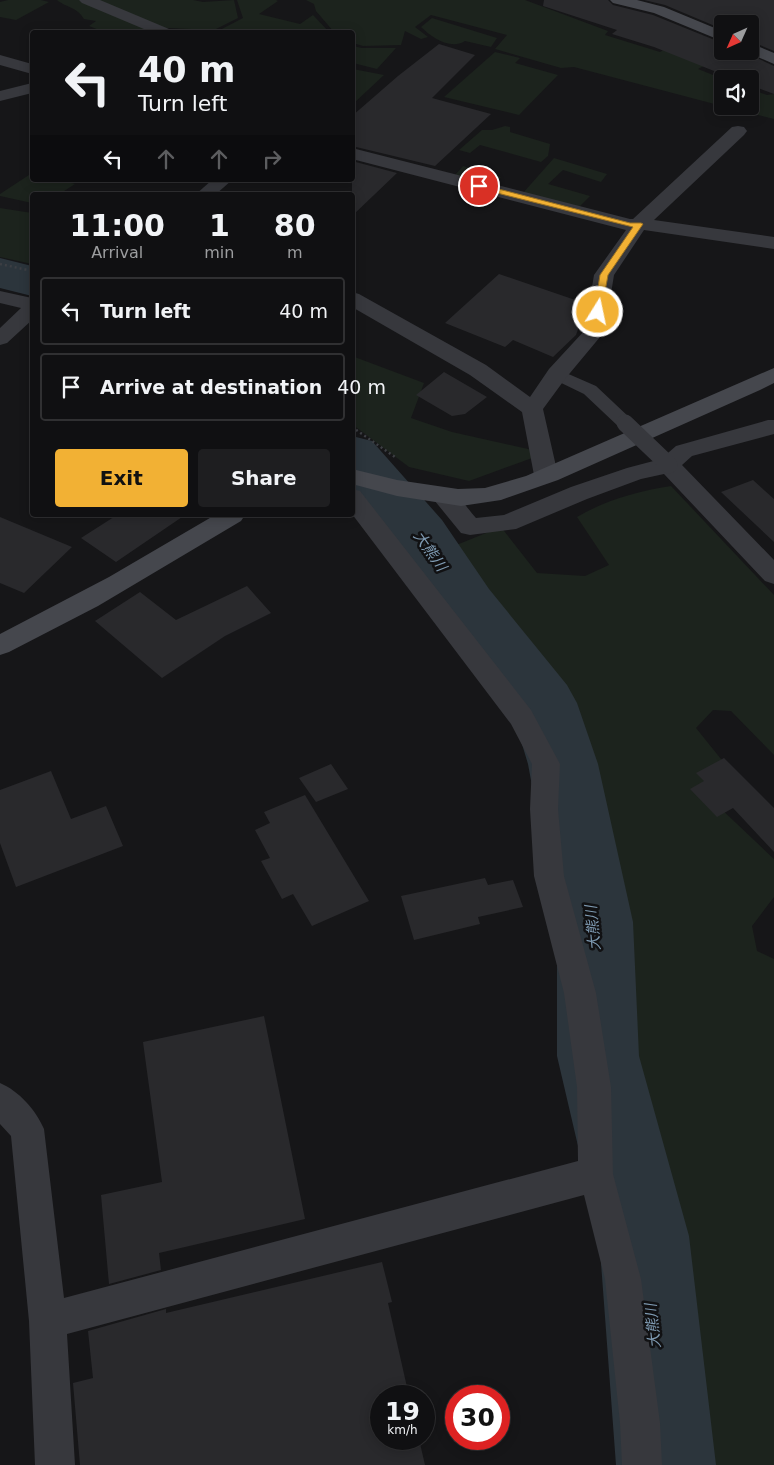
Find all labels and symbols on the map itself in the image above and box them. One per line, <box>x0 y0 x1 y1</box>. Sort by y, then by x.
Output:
north arrow <box>714 15 759 60</box>
pin <box>458 165 500 207</box>
position arrow <box>571 285 623 337</box>
water label: 大熊川 <box>410 527 451 576</box>
water label: 大熊川 <box>582 903 604 951</box>
water label: 大熊川 <box>641 1301 664 1349</box>
speed limit sign: 30 <box>445 1385 510 1450</box>

